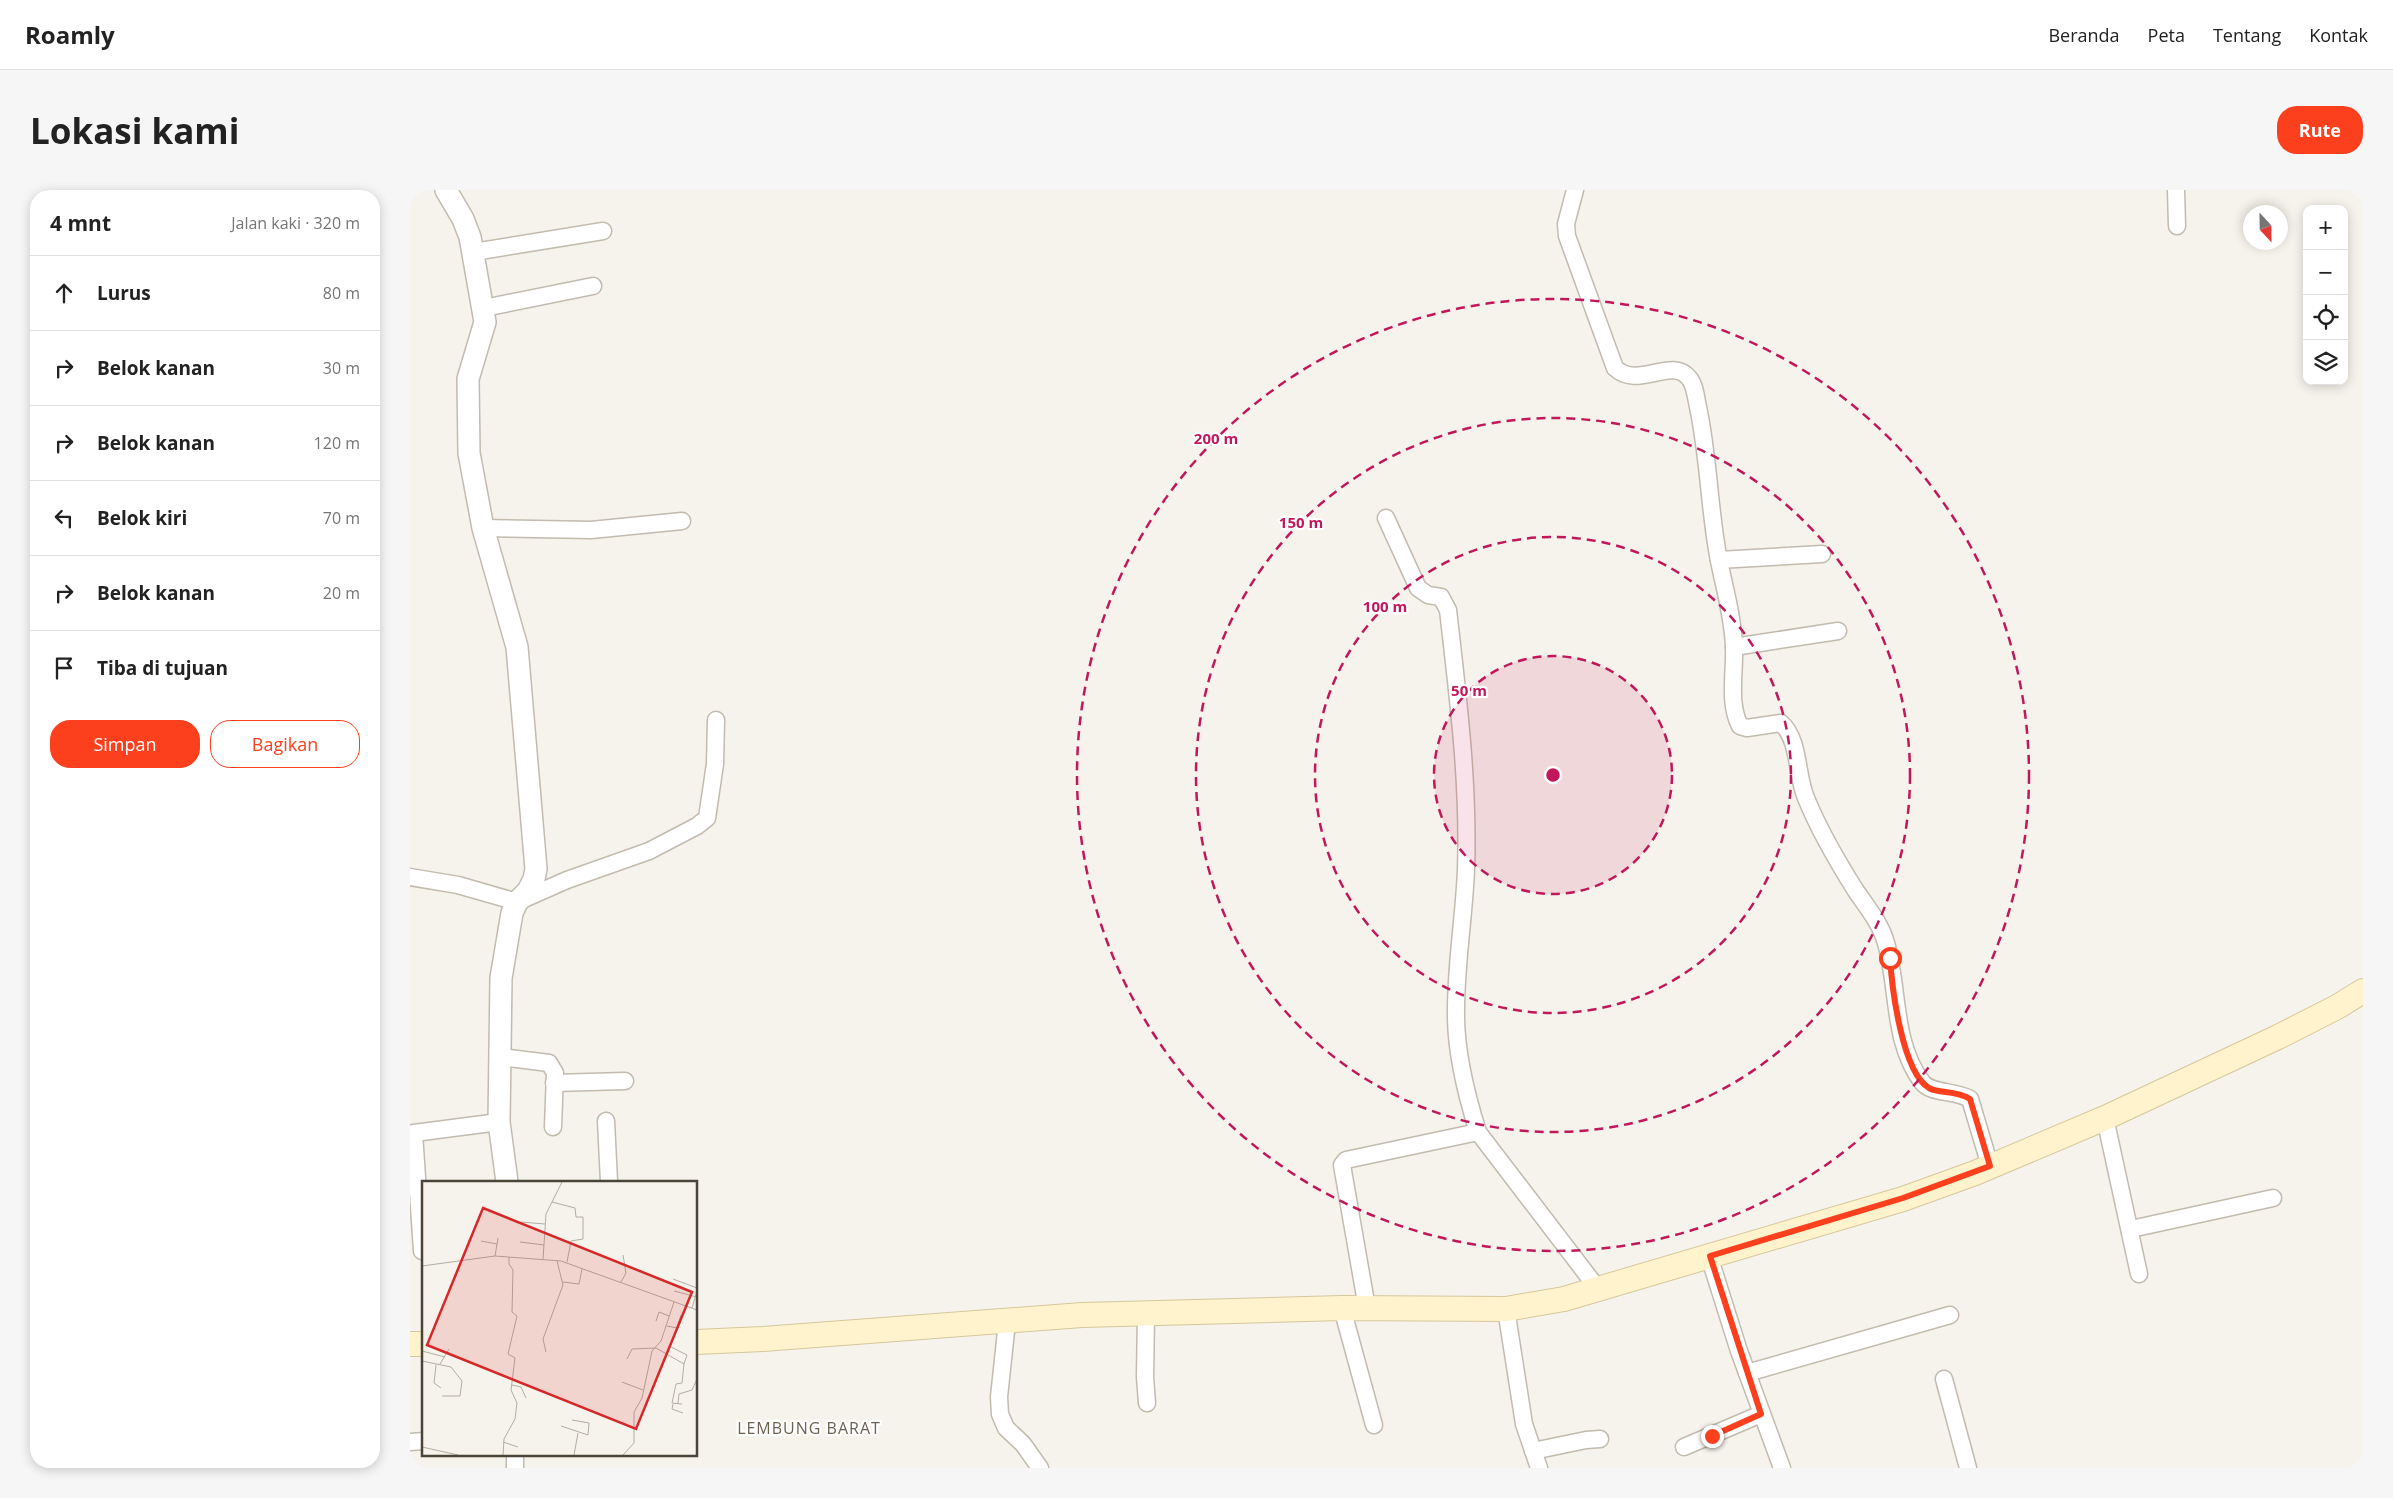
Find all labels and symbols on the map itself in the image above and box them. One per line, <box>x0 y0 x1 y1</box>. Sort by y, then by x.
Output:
north arrow <box>2243 205 2288 250</box>
text: 200 m <box>1194 428 1238 448</box>
text: 150 m <box>1279 512 1323 532</box>
text: 100 m <box>1363 596 1407 616</box>
text: 50 m <box>1451 680 1487 700</box>
centre of rings <box>1544 766 1562 784</box>
route start <box>1879 947 1902 970</box>
inset map <box>422 1181 698 1456</box>
district label: LEMBUNG BARAT <box>737 1417 881 1439</box>
route end <box>1701 1425 1724 1448</box>

